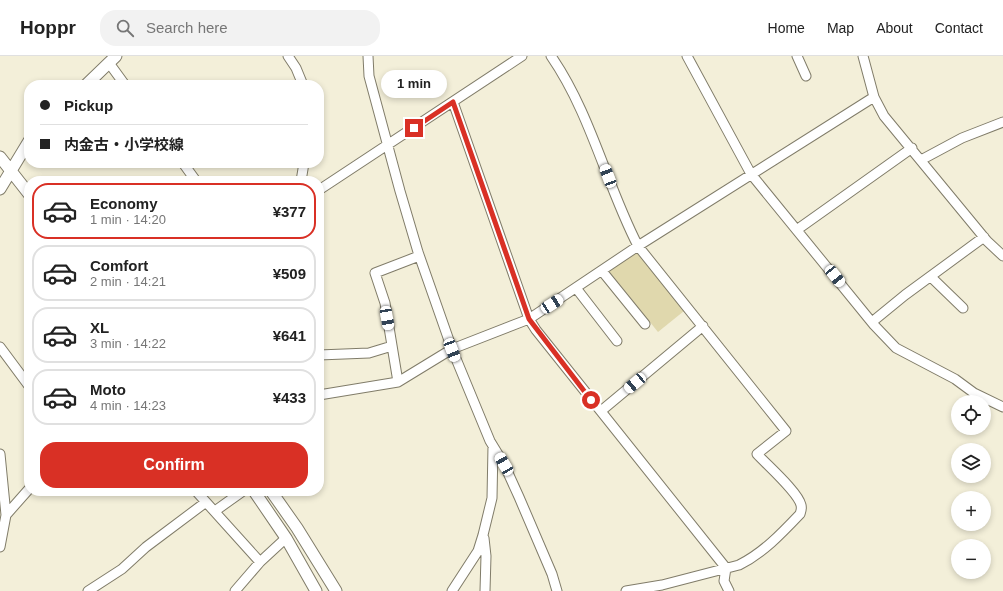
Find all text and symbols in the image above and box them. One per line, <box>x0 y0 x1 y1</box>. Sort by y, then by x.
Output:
search box <box>100 10 380 46</box>
text: Hoppr <box>20 17 76 38</box>
icon: search <box>114 17 136 39</box>
text: Search here <box>146 19 228 36</box>
text: Home <box>768 20 805 36</box>
text: Map <box>827 20 854 36</box>
text: About <box>876 20 913 36</box>
text: Contact <box>935 20 983 36</box>
callout: 1 min <box>381 70 447 98</box>
text: 1 min <box>397 76 431 91</box>
text: Pickup <box>64 97 113 114</box>
route end <box>405 119 423 137</box>
text: 内金古・小学校線 <box>64 136 184 153</box>
car <box>598 163 618 189</box>
icon: car <box>42 193 78 229</box>
text: Economy <box>90 195 158 212</box>
text: ¥377 <box>273 203 306 220</box>
text: 1 min · 14:20 <box>90 212 166 227</box>
icon: car <box>42 255 78 291</box>
text: Comfort <box>90 257 148 274</box>
car <box>823 263 847 289</box>
text: ¥509 <box>273 265 306 282</box>
text: 2 min · 14:21 <box>90 274 166 289</box>
car <box>539 292 565 316</box>
car <box>379 305 395 331</box>
icon: car <box>42 317 78 353</box>
text: XL <box>90 319 109 336</box>
text: ¥641 <box>273 327 306 344</box>
text: 3 min · 14:22 <box>90 336 166 351</box>
car <box>442 337 462 363</box>
car <box>622 371 648 395</box>
icon: car <box>42 379 78 415</box>
text: Moto <box>90 381 126 398</box>
text: ¥433 <box>273 389 306 406</box>
route start <box>582 391 600 409</box>
map controls <box>951 395 991 579</box>
button: locate <box>951 395 991 435</box>
text: 4 min · 14:23 <box>90 398 166 413</box>
button: Confirm <box>40 442 308 488</box>
button: layers <box>951 443 991 483</box>
car <box>493 451 515 477</box>
button: + <box>951 491 991 531</box>
button: − <box>951 539 991 579</box>

